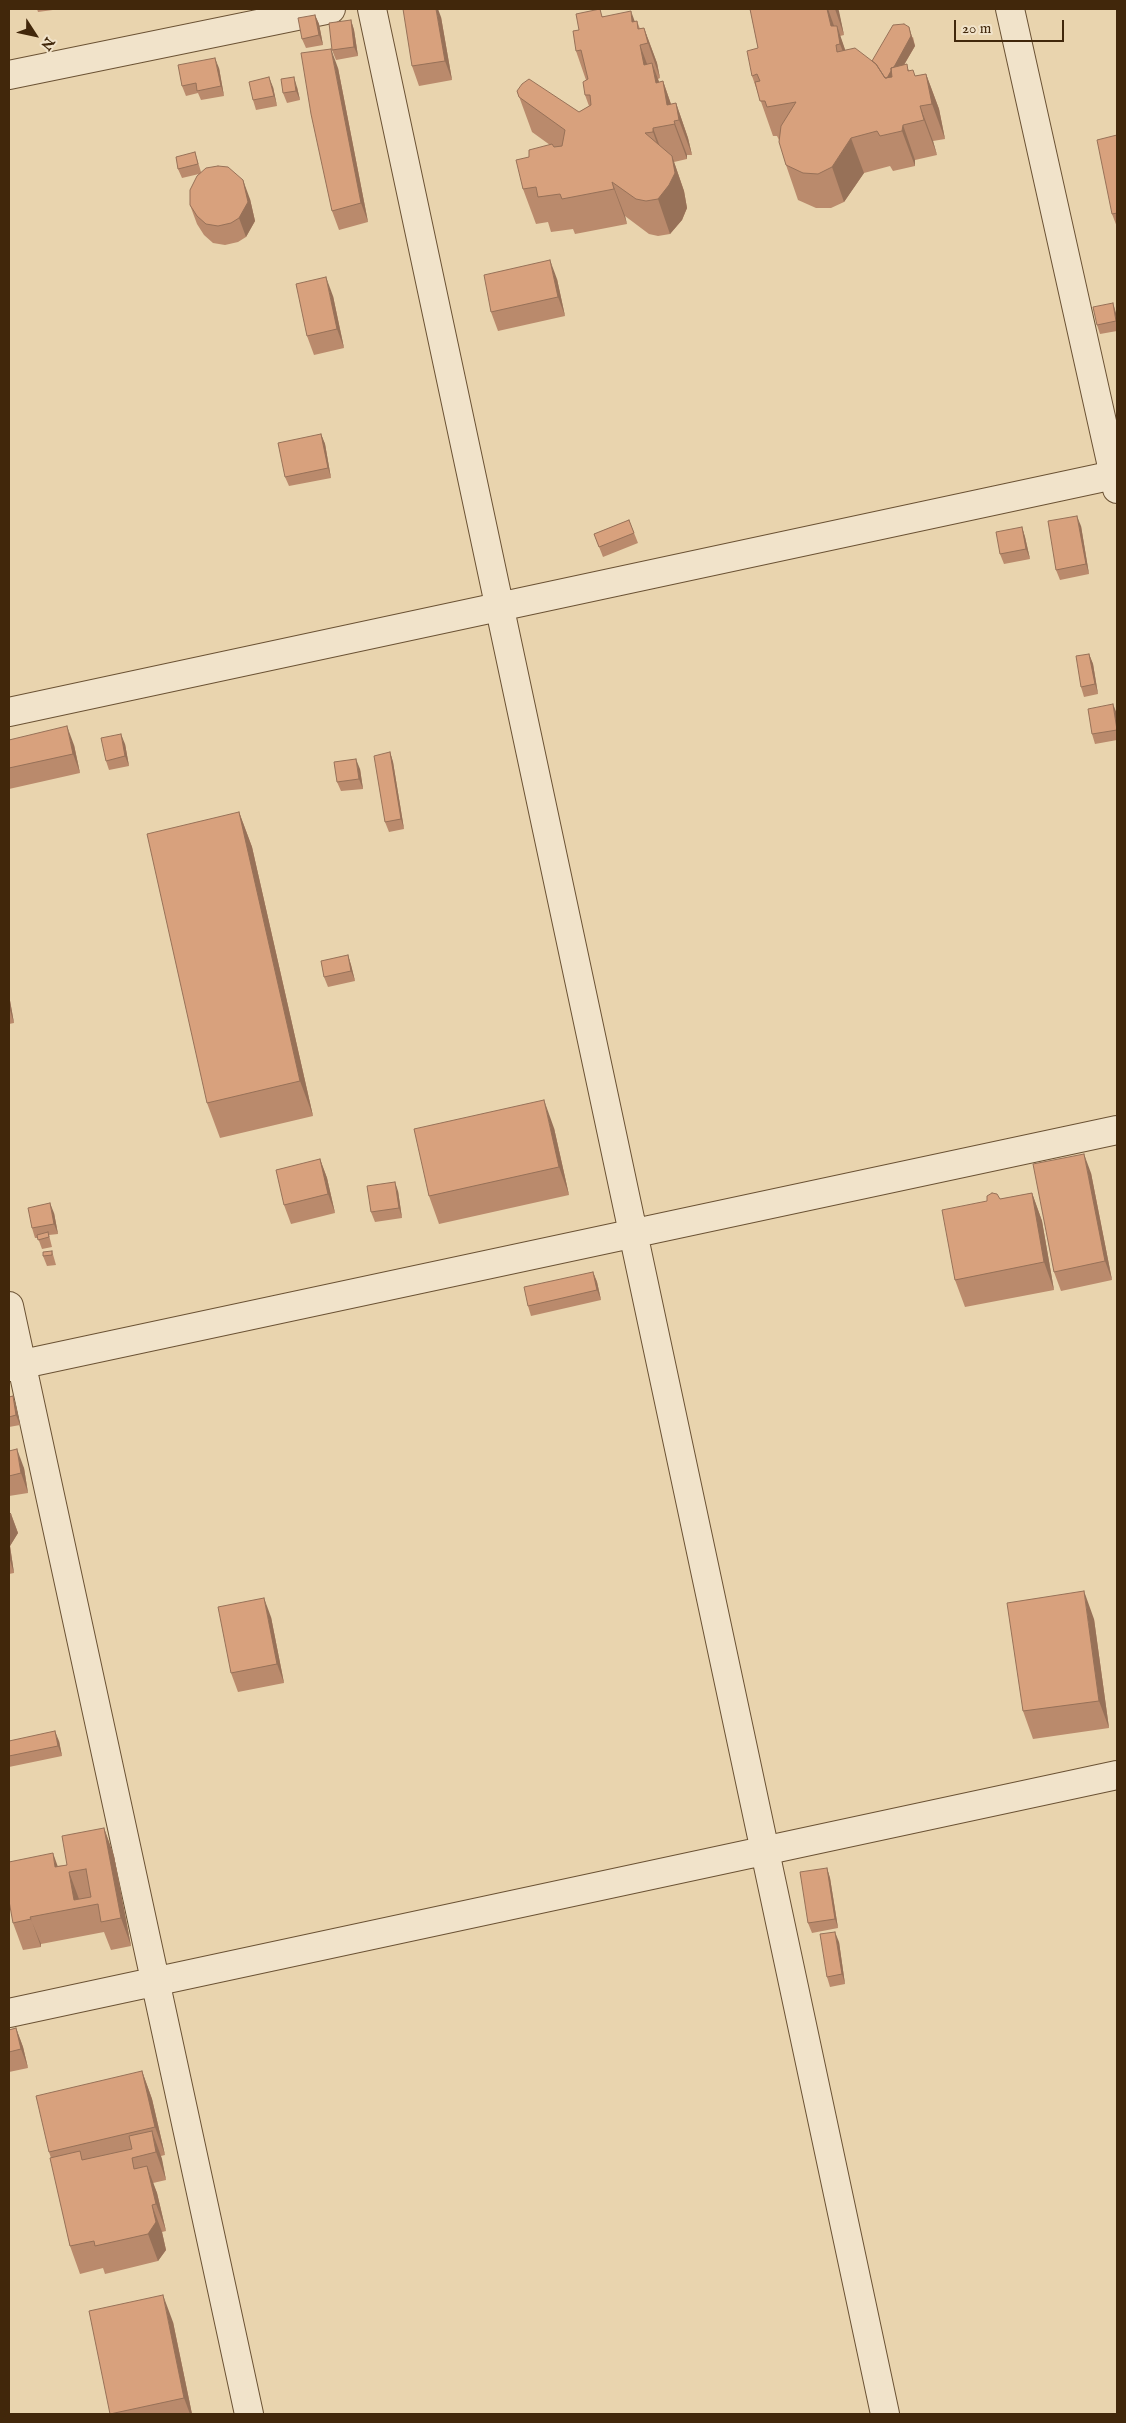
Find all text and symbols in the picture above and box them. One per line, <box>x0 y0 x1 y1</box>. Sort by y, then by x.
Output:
north arrow <box>10 10 60 60</box>
scale bar <box>956 10 1066 42</box>
text: 20 m <box>962 19 991 38</box>
text: N <box>36 33 58 54</box>

